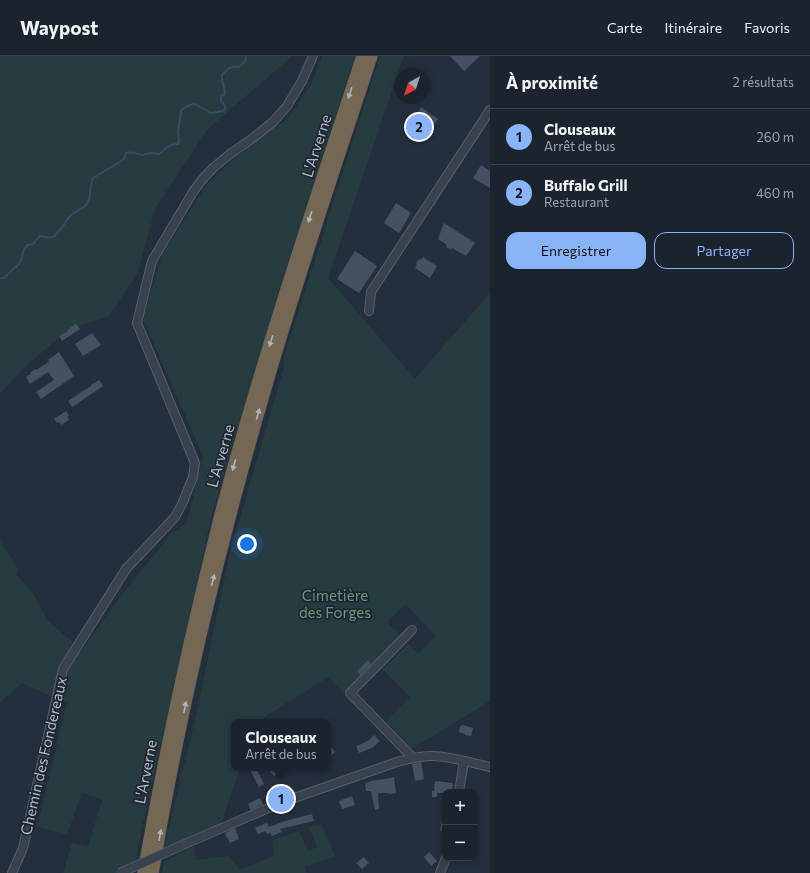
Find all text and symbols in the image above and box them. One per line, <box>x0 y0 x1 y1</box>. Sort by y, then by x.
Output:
text: Waypost <box>20 16 98 39</box>
text: Carte <box>607 19 642 36</box>
text: Itinéraire <box>664 19 722 36</box>
text: Favoris <box>744 19 790 36</box>
north arrow <box>394 68 430 104</box>
text: À proximité <box>506 72 598 93</box>
text: 2 résultats <box>733 74 794 90</box>
one-way arrow <box>347 87 353 99</box>
street label: L'Arverne <box>297 112 335 179</box>
pin: 2 <box>406 112 432 142</box>
text: Clouseaux <box>544 120 616 138</box>
text: 1 <box>516 129 522 145</box>
text: 260 m <box>757 129 794 145</box>
text: Arrêt de bus <box>544 138 615 154</box>
text: Buffalo Grill <box>544 176 628 194</box>
text: 2 <box>515 185 523 201</box>
text: 460 m <box>756 185 794 201</box>
text: Restaurant <box>544 194 609 210</box>
one-way arrow <box>306 211 312 223</box>
button: Enregistrer <box>506 232 646 269</box>
button: Partager <box>654 232 794 269</box>
one-way arrow <box>268 335 274 347</box>
one-way arrow <box>255 408 261 420</box>
street label: L'Arverne <box>202 422 238 489</box>
one-way arrow <box>231 459 237 472</box>
your location <box>237 534 257 554</box>
one-way arrow <box>211 574 217 586</box>
park label: Cimetière des Forges <box>299 586 371 621</box>
street label: Chemin des Fondereaux <box>16 675 70 837</box>
one-way arrow <box>182 701 188 713</box>
popup <box>231 719 331 771</box>
text: Clouseaux <box>245 728 317 746</box>
street label: L'Arverne <box>130 738 160 805</box>
text: Arrêt de bus <box>245 746 317 762</box>
pin: 1 <box>268 784 294 814</box>
map controls <box>442 789 478 861</box>
button: + <box>442 789 478 825</box>
button: − <box>442 825 478 861</box>
one-way arrow <box>157 828 163 841</box>

